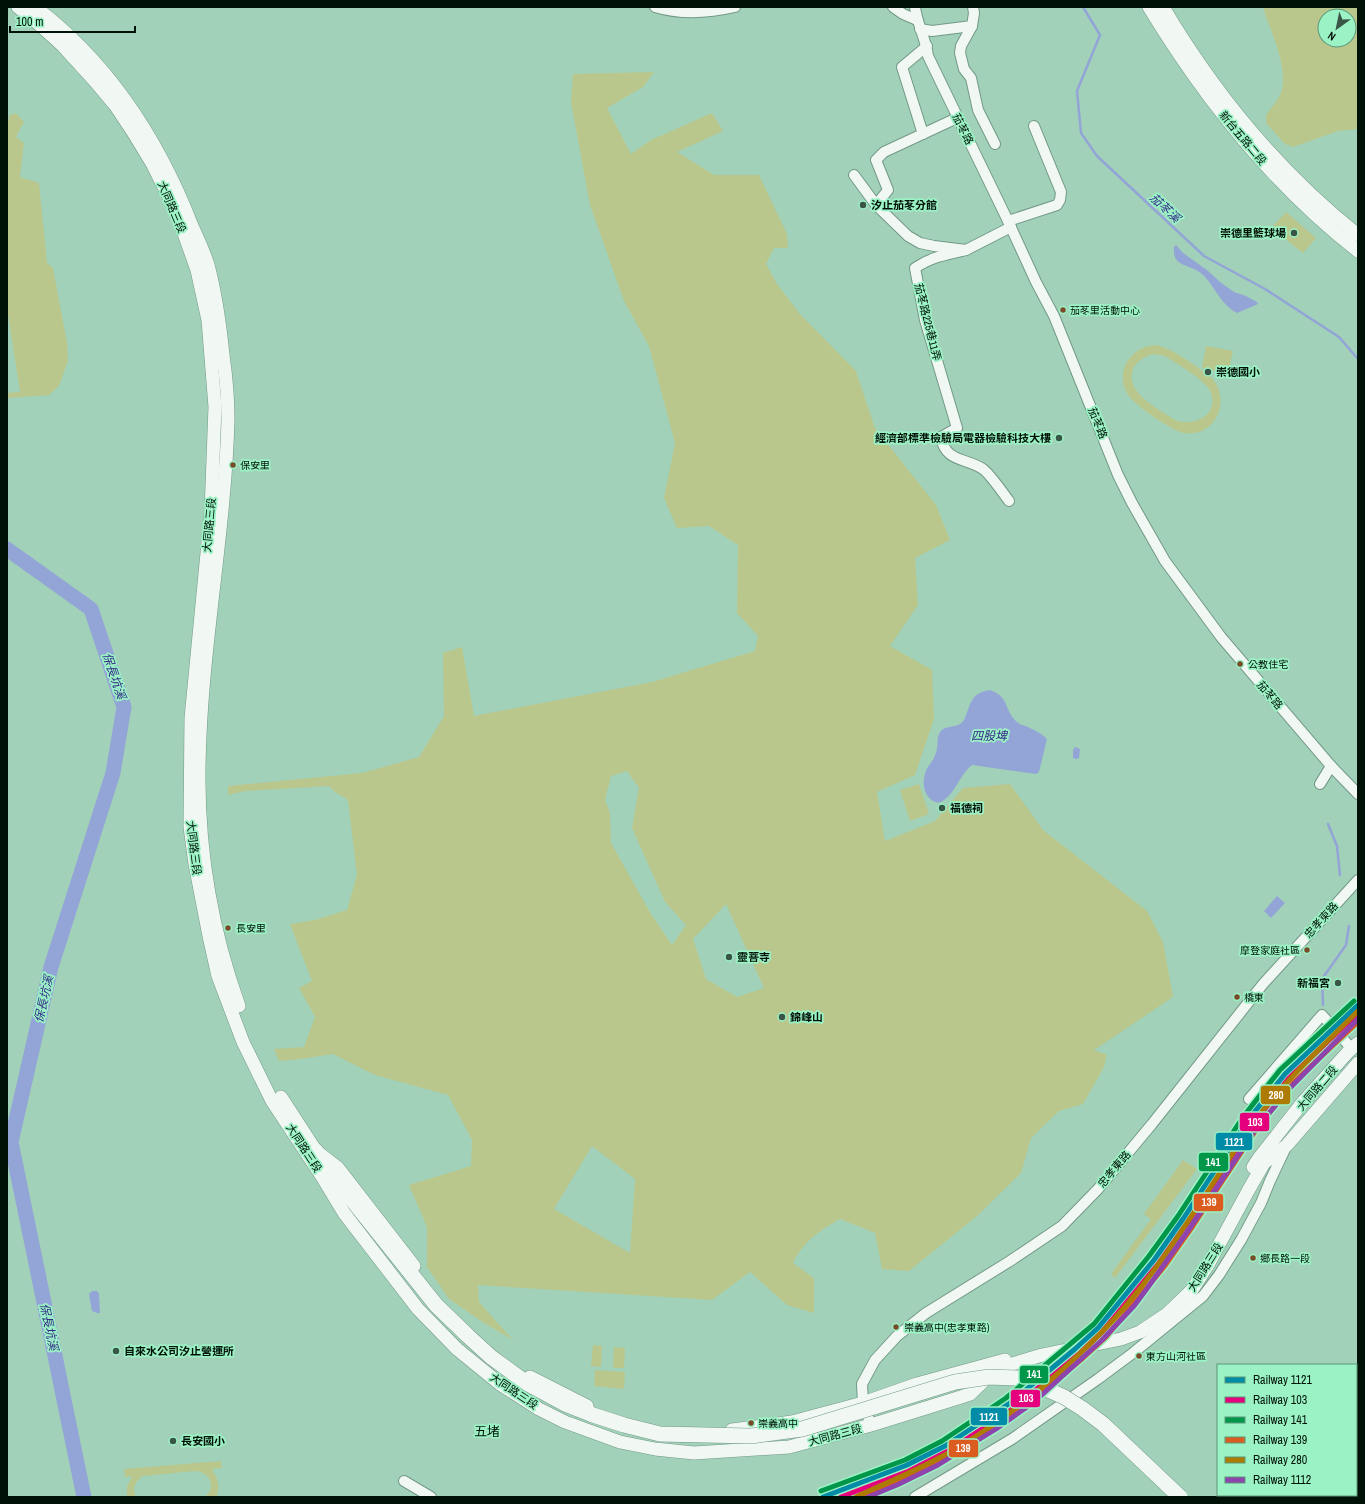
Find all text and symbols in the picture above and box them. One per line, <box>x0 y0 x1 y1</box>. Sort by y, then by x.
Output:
scale bar <box>10 8 135 34</box>
north arrow <box>1317 8 1357 48</box>
text: 100 m <box>16 14 43 30</box>
text: N <box>1325 29 1338 44</box>
street label: 新台五路二段 <box>1216 108 1270 168</box>
street label: 茄苳路 <box>949 111 977 147</box>
street label: 大同路三段 <box>155 179 189 235</box>
water label: 茄苳溪 <box>1146 190 1185 227</box>
place label: 汐止茄苳分館 <box>871 198 937 212</box>
marker: 汐止茄苳分館 <box>858 200 868 210</box>
place label: 崇德里籃球場 <box>1220 226 1286 240</box>
marker: 崇德里籃球場 <box>1289 228 1299 238</box>
street label: 茄苳路225巷11弄 <box>912 282 944 362</box>
place label: 茄苳里活動中心 <box>1070 304 1140 317</box>
marker: 茄苳里活動中心 <box>1058 305 1068 315</box>
place label: 崇德國小 <box>1216 365 1260 379</box>
marker: 崇德國小 <box>1203 367 1213 377</box>
street label: 茄苳路 <box>1085 405 1111 441</box>
place label: 經濟部標準檢驗局電器檢驗科技大樓 <box>875 431 1051 445</box>
marker: 經濟部標準檢驗局電器檢驗科技大樓 <box>1054 433 1064 443</box>
place label: 保安里 <box>240 459 270 472</box>
marker: 保安里 <box>228 460 238 470</box>
street label: 大同路三段 <box>200 497 218 553</box>
water label: 保長坑溪 <box>99 651 130 703</box>
place label: 公教住宅 <box>1248 658 1288 671</box>
marker: 公教住宅 <box>1235 659 1245 669</box>
street label: 茄苳路 <box>1254 678 1286 712</box>
water label: 四股埤 <box>971 728 1009 744</box>
place label: 福德祠 <box>950 801 983 815</box>
marker: 福德祠 <box>937 803 947 813</box>
street label: 大同路三段 <box>184 820 204 876</box>
street label: 忠孝東路 <box>1301 899 1341 941</box>
place label: 長安里 <box>236 922 266 935</box>
marker: 長安里 <box>223 923 233 933</box>
place label: 摩登家庭社區 <box>1240 944 1300 957</box>
marker: 摩登家庭社區 <box>1302 945 1312 955</box>
place label: 靈菩寺 <box>737 950 770 964</box>
marker: 靈菩寺 <box>724 952 734 962</box>
water label: 保長坑溪 <box>31 972 58 1024</box>
place label: 新福宮 <box>1297 976 1330 990</box>
marker: 新福宮 <box>1333 978 1343 988</box>
place label: 橋東 <box>1244 991 1264 1004</box>
marker: 橋東 <box>1232 992 1242 1002</box>
place label: 錦峰山 <box>790 1010 823 1024</box>
marker: 錦峰山 <box>777 1012 787 1022</box>
street label: 大同路二段 <box>1294 1063 1340 1113</box>
line badge: 280 <box>1260 1085 1291 1105</box>
text: 280 <box>1268 1088 1284 1102</box>
line badge: 103 <box>1239 1112 1270 1132</box>
text: 103 <box>1247 1115 1263 1129</box>
street label: 大同路三段 <box>283 1121 325 1175</box>
line badge: 1121 <box>1215 1132 1253 1151</box>
text: 1121 <box>1224 1135 1244 1149</box>
street label: 忠孝東路 <box>1094 1148 1134 1190</box>
line badge: 141 <box>1198 1152 1229 1172</box>
text: 141 <box>1205 1155 1221 1169</box>
line badge: 139 <box>1193 1193 1224 1212</box>
text: 139 <box>1201 1195 1217 1209</box>
street label: 大同路三段 <box>1184 1240 1226 1294</box>
place label: 鄉長路一段 <box>1260 1252 1310 1265</box>
marker: 鄉長路一段 <box>1248 1253 1258 1263</box>
water label: 保長坑溪 <box>36 1302 62 1354</box>
place label: 崇義高中(忠孝東路) <box>904 1321 990 1334</box>
marker: 崇義高中(忠孝東路) <box>891 1322 901 1332</box>
place label: 自來水公司汐止營運所 <box>124 1344 234 1358</box>
marker: 自來水公司汐止營運所 <box>111 1346 121 1356</box>
place label: 東方山河社區 <box>1146 1350 1206 1363</box>
marker: 東方山河社區 <box>1134 1351 1144 1361</box>
legend <box>1217 1364 1357 1496</box>
line badge: 141 <box>1019 1365 1049 1384</box>
text: 141 <box>1026 1367 1042 1381</box>
street label: 大同路三段 <box>487 1370 541 1412</box>
text: Railway 1121 <box>1253 1372 1312 1388</box>
line badge: 103 <box>1010 1389 1041 1408</box>
text: 103 <box>1018 1391 1034 1405</box>
text: Railway 103 <box>1253 1392 1307 1408</box>
line badge: 1121 <box>970 1407 1008 1426</box>
text: 1121 <box>979 1410 999 1424</box>
text: Railway 141 <box>1253 1412 1308 1428</box>
place label: 崇義高中 <box>758 1417 798 1430</box>
marker: 崇義高中 <box>746 1418 756 1428</box>
street label: 大同路三段 <box>807 1421 863 1449</box>
district label: 五堵 <box>474 1423 500 1440</box>
text: Railway 139 <box>1253 1432 1307 1448</box>
place label: 長安國小 <box>181 1434 225 1448</box>
marker: 長安國小 <box>168 1436 178 1446</box>
line badge: 139 <box>948 1439 979 1458</box>
text: 139 <box>955 1441 971 1455</box>
text: Railway 280 <box>1253 1452 1307 1468</box>
text: Railway 1112 <box>1253 1472 1311 1488</box>

